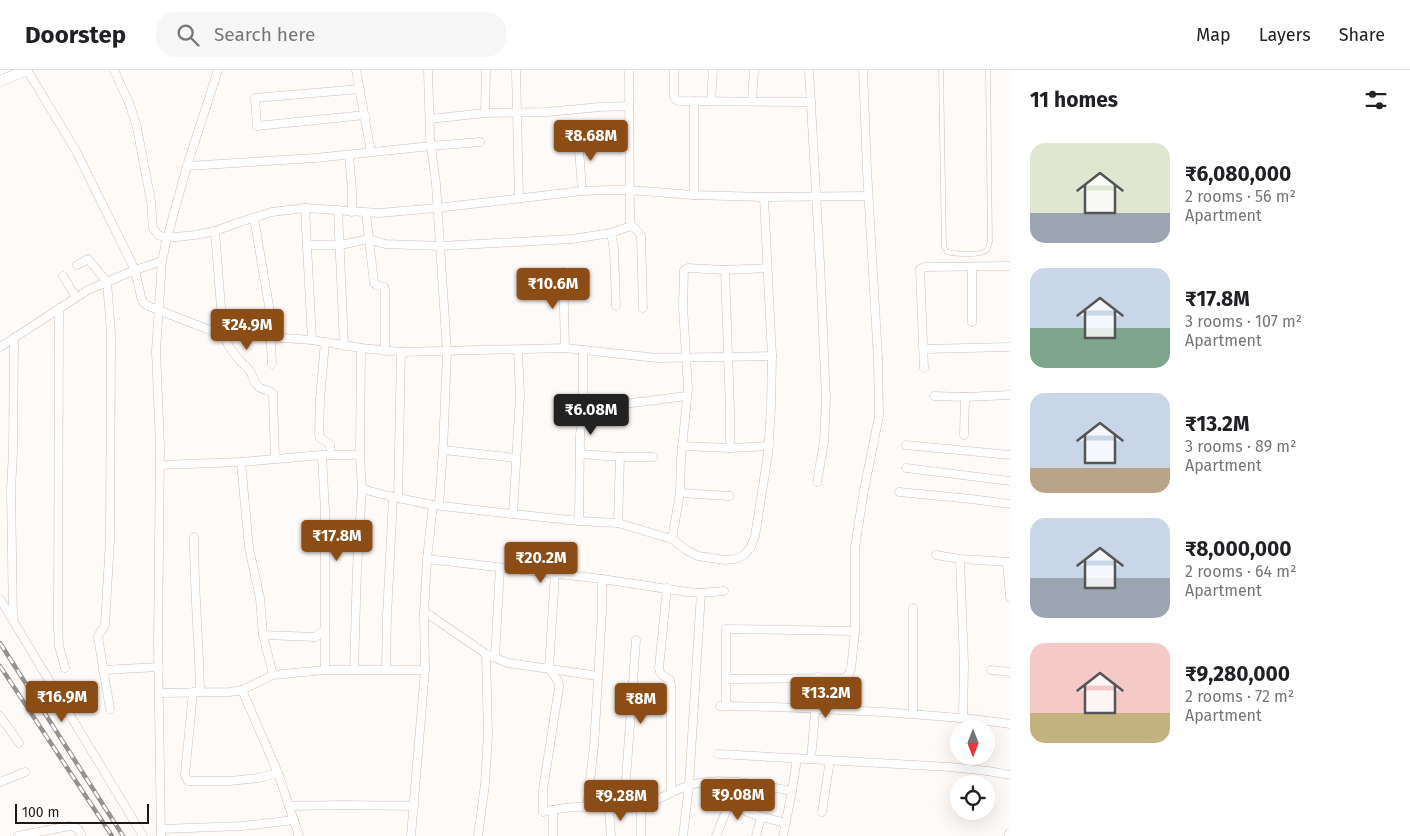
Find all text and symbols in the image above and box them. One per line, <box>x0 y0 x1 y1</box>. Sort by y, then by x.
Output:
search box <box>156 12 506 57</box>
text: Doorstep <box>25 21 126 49</box>
icon: search <box>174 21 202 49</box>
text: Search here <box>214 23 315 46</box>
text: Map <box>1196 24 1231 46</box>
text: Layers <box>1259 24 1311 46</box>
text: Share <box>1339 24 1385 46</box>
icon: filters <box>1362 86 1390 114</box>
text: 11 homes <box>1030 87 1118 113</box>
pin: ₹8.68M <box>550 119 632 162</box>
text: ₹8.68M <box>565 126 617 145</box>
text: ₹6,080,000 <box>1185 161 1291 187</box>
icon: home <box>1070 163 1130 223</box>
text: 2 rooms · 56 m² <box>1185 187 1296 206</box>
text: Apartment <box>1185 206 1262 225</box>
pin: ₹10.6M <box>512 268 594 310</box>
text: ₹10.6M <box>528 274 578 293</box>
text: ₹17.8M <box>1185 286 1250 312</box>
icon: home <box>1070 288 1130 348</box>
pin: ₹24.9M <box>206 308 288 351</box>
text: 3 rooms · 107 m² <box>1185 312 1302 331</box>
text: ₹24.9M <box>222 315 272 334</box>
text: Apartment <box>1185 331 1262 350</box>
pin: ₹6.08M <box>550 394 632 436</box>
text: ₹6.08M <box>565 400 617 419</box>
text: ₹13.2M <box>1185 411 1249 437</box>
icon: home <box>1070 413 1130 473</box>
text: 3 rooms · 89 m² <box>1185 437 1296 456</box>
text: Apartment <box>1185 456 1262 475</box>
pin: ₹17.8M <box>296 520 378 562</box>
text: ₹17.8M <box>312 526 362 545</box>
text: ₹8,000,000 <box>1185 536 1292 562</box>
icon: home <box>1070 538 1130 598</box>
pin: ₹20.2M <box>500 542 582 584</box>
text: ₹20.2M <box>516 548 567 567</box>
text: 2 rooms · 64 m² <box>1185 562 1296 581</box>
text: Apartment <box>1185 581 1262 600</box>
text: ₹9,280,000 <box>1185 661 1290 687</box>
icon: home <box>1070 663 1130 723</box>
pin: ₹13.2M <box>785 676 867 719</box>
pin: ₹16.9M <box>21 680 103 723</box>
pin: ₹8M <box>617 682 665 725</box>
text: ₹13.2M <box>801 683 851 702</box>
text: ₹16.9M <box>37 687 87 706</box>
text: 2 rooms · 72 m² <box>1185 687 1294 706</box>
text: ₹8M <box>626 689 656 708</box>
text: Apartment <box>1185 706 1262 725</box>
north arrow <box>950 720 995 765</box>
map controls <box>950 720 995 820</box>
button: locate <box>950 775 995 820</box>
pin: ₹9.08M <box>697 778 779 821</box>
pin: ₹9.28M <box>580 780 662 822</box>
text: ₹9.08M <box>712 785 764 804</box>
text: ₹9.28M <box>595 786 647 805</box>
scale bar <box>15 801 149 824</box>
text: 100 m <box>22 804 59 821</box>

